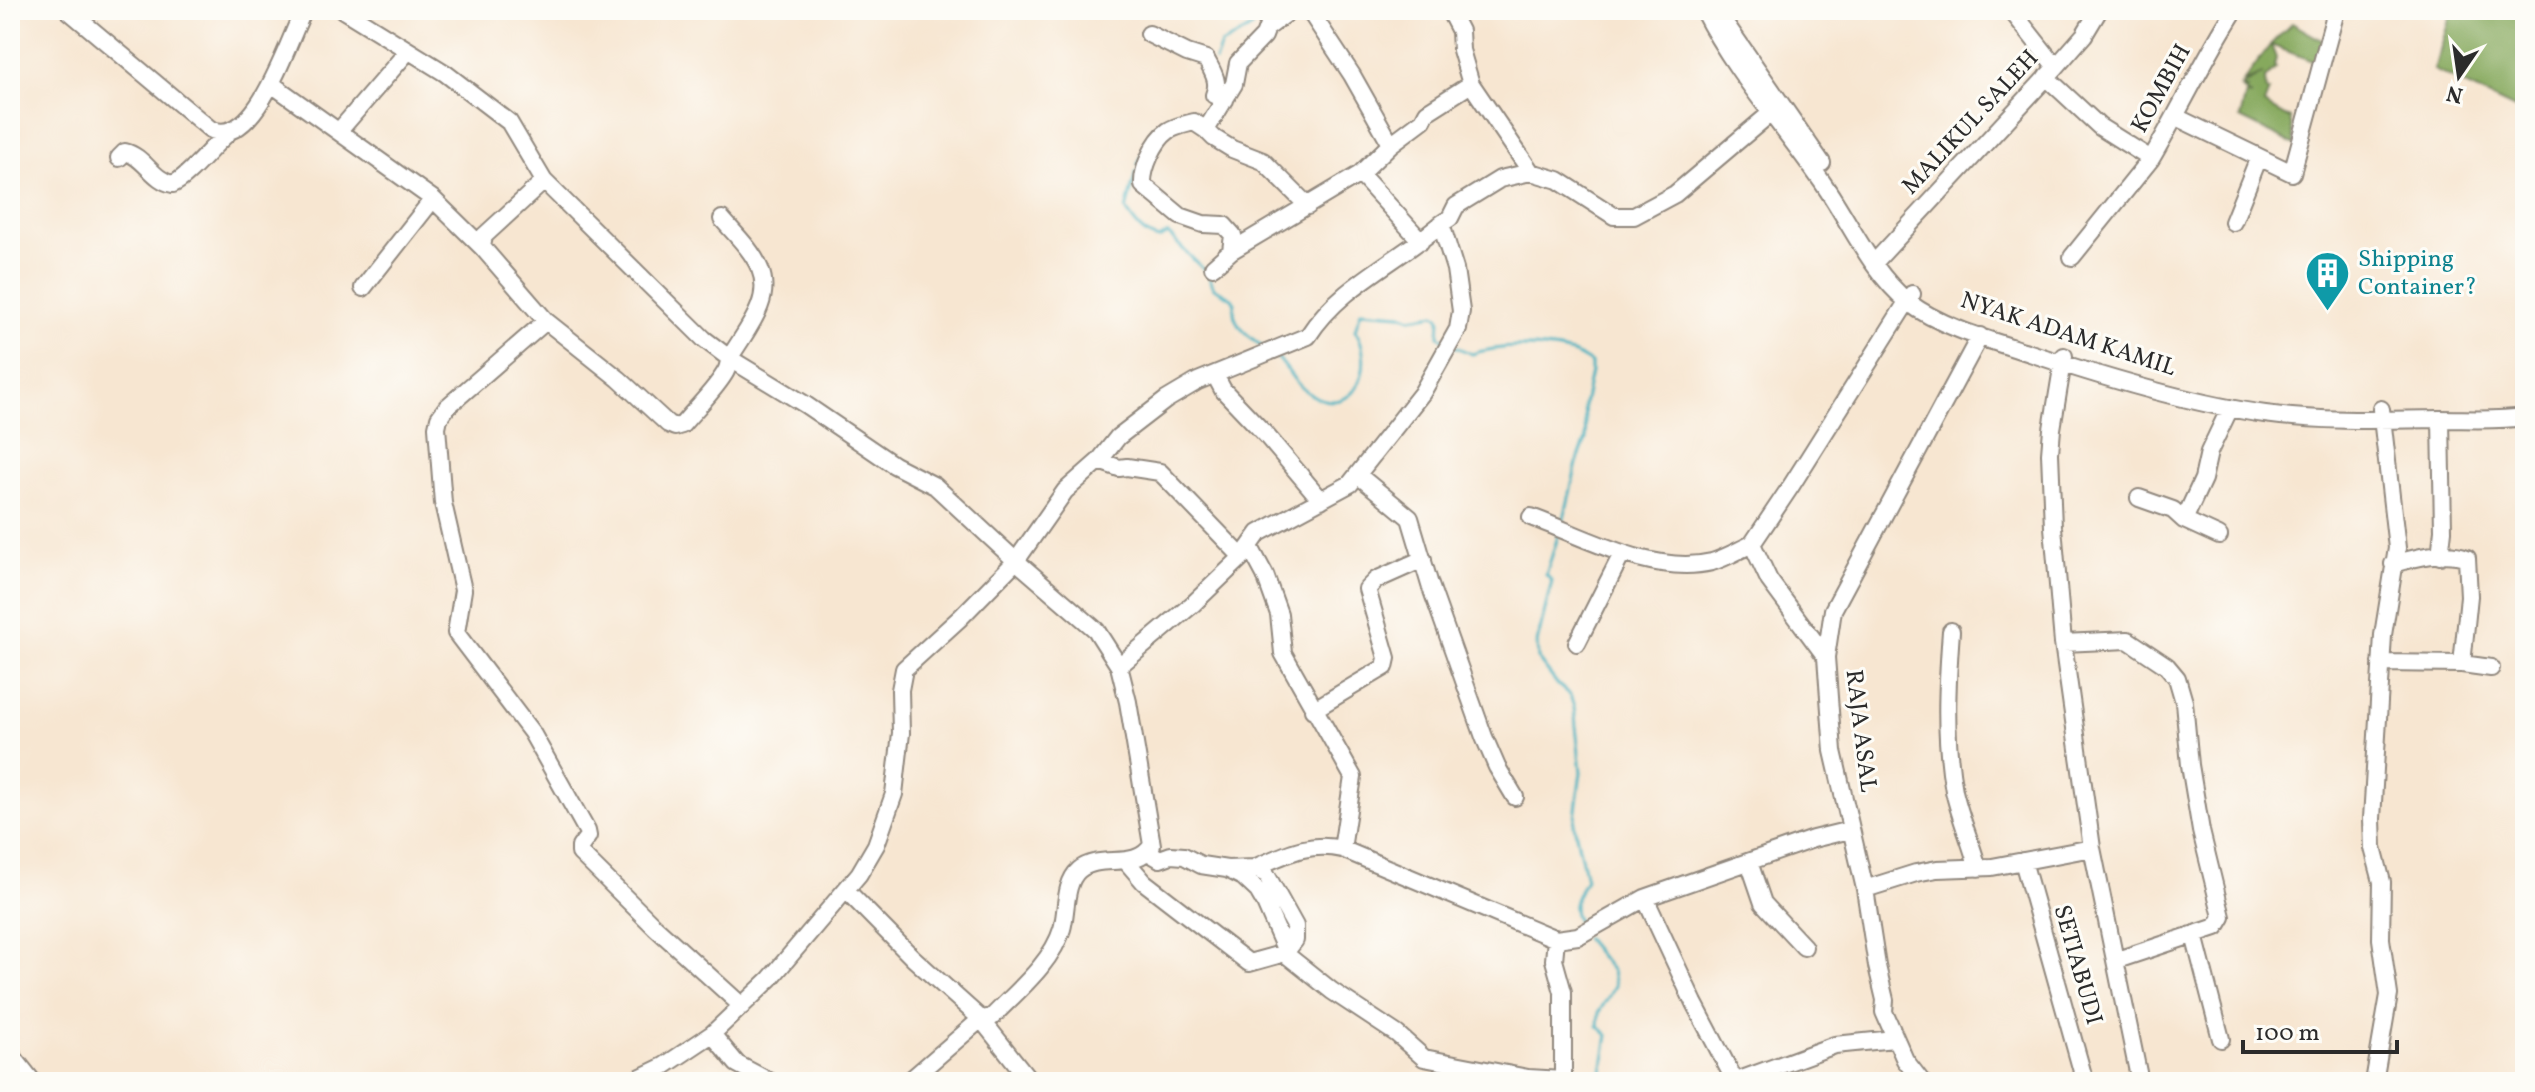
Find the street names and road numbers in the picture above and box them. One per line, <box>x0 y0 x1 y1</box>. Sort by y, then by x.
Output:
street label: KOMBIH <box>2124 38 2200 140</box>
street label: MALIKUL SALEH <box>1895 43 2047 203</box>
street label: NYAK ADAM KAMIL <box>1956 284 2180 386</box>
street label: RAJA ASAL <box>1836 668 1884 794</box>
street label: SETIABUDI <box>2044 901 2110 1029</box>

